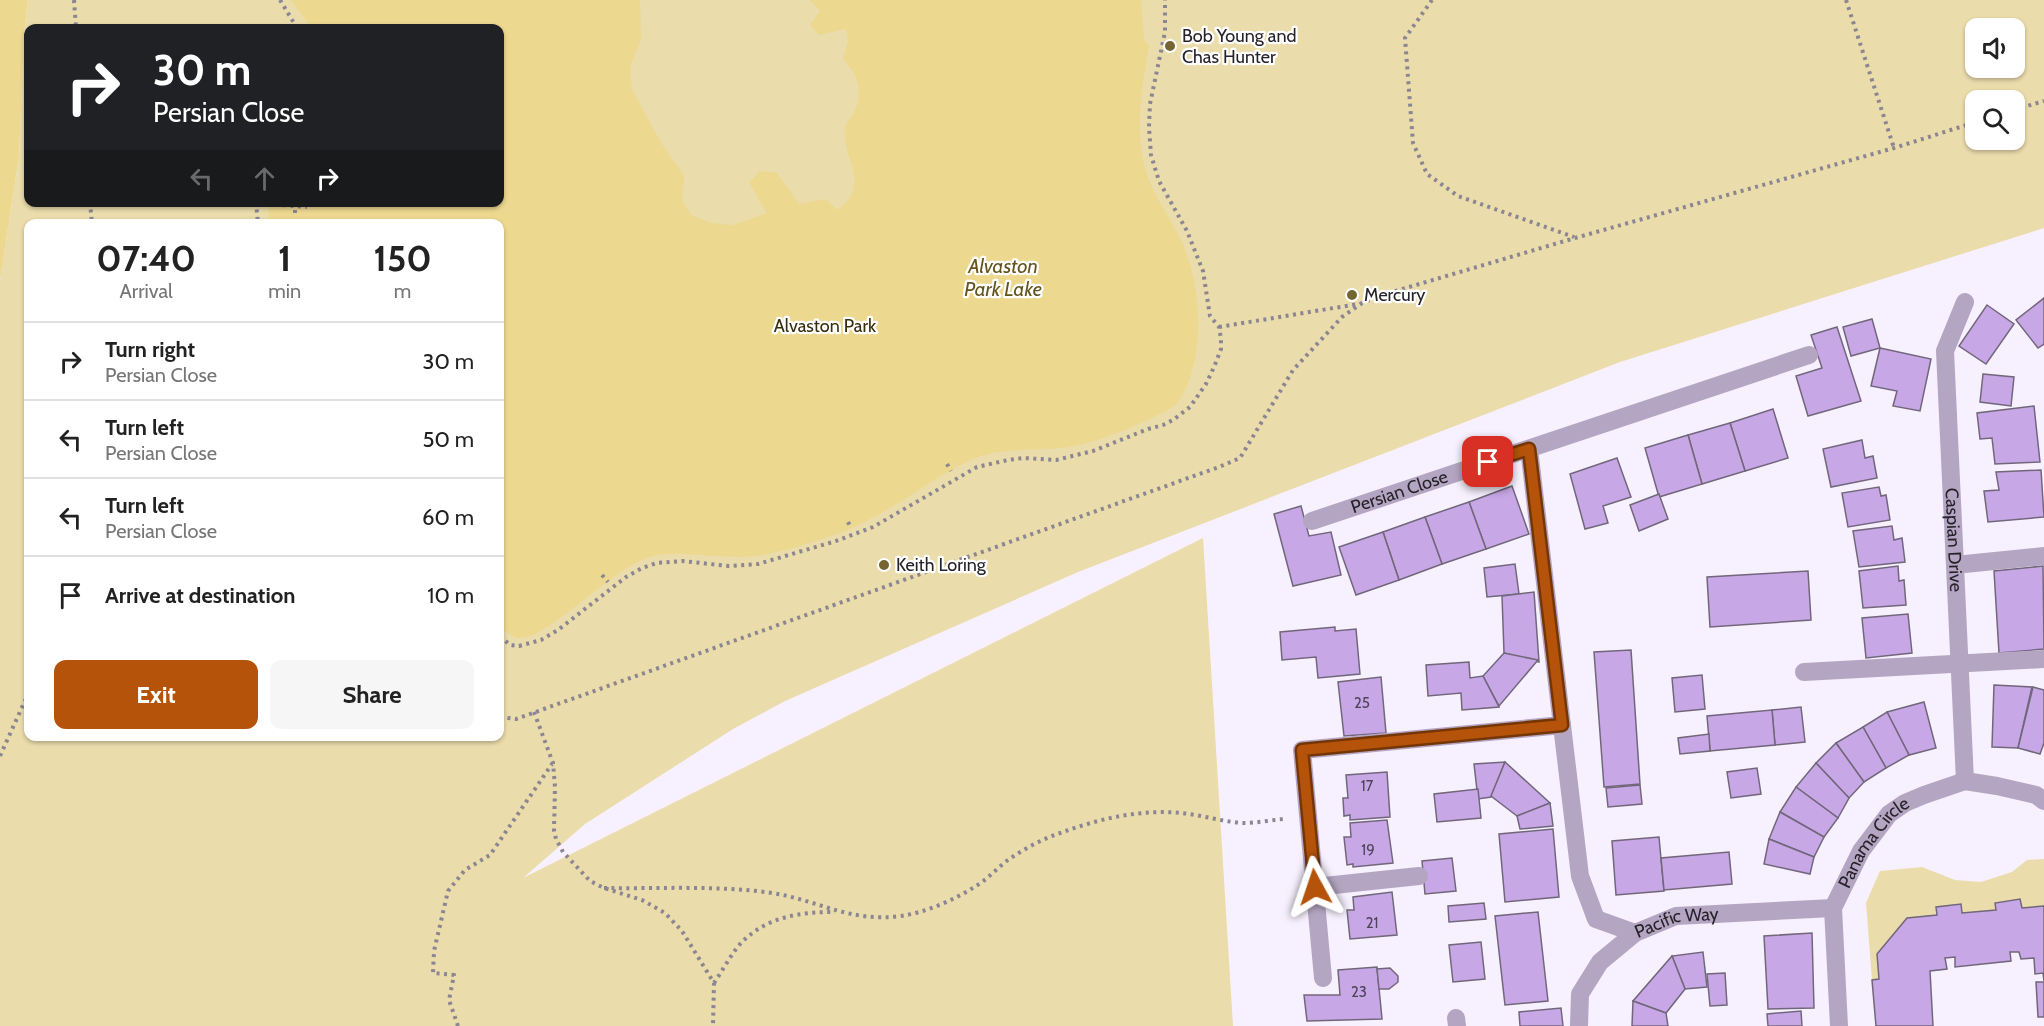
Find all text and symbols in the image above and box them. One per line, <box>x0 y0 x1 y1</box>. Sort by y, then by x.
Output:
map controls <box>1965 18 2025 150</box>
button: sound <box>1965 18 2025 78</box>
place label: Bob Young and Chas Hunter <box>1182 25 1296 68</box>
marker: Bob Young and Chas Hunter <box>1163 39 1177 53</box>
text: 30 m <box>153 44 251 96</box>
icon: right <box>54 48 132 126</box>
button: search <box>1965 90 2025 150</box>
text: Persian Close <box>153 96 304 129</box>
icon: left <box>185 162 218 195</box>
icon: ahead <box>248 162 281 195</box>
icon: right <box>311 162 344 195</box>
text: 07:40 <box>96 236 196 280</box>
text: 1 <box>278 236 291 280</box>
text: 150 <box>374 236 432 280</box>
water label: Alvaston Park Lake <box>964 254 1042 301</box>
text: Arrival <box>120 279 173 303</box>
text: min <box>268 279 301 303</box>
text: m <box>394 279 411 303</box>
place label: Mercury <box>1364 284 1425 306</box>
marker: Mercury <box>1345 288 1359 302</box>
park label: Alvaston Park <box>774 315 877 337</box>
text: Turn right <box>105 336 195 363</box>
icon: right <box>54 345 87 378</box>
text: 30 m <box>422 348 474 375</box>
text: Persian Close <box>105 363 217 387</box>
text: Turn left <box>105 414 184 441</box>
icon: left <box>54 423 87 456</box>
text: 50 m <box>422 426 474 453</box>
pin <box>1462 436 1513 487</box>
text: Persian Close <box>105 441 217 465</box>
icon: arrive <box>1471 445 1504 478</box>
street label: Persian Close <box>1348 465 1451 518</box>
street label: Caspian Drive <box>1940 487 1967 592</box>
text: Turn left <box>105 492 184 519</box>
icon: left <box>54 501 87 534</box>
text: 60 m <box>422 504 474 531</box>
text: Persian Close <box>105 519 217 543</box>
place label: Keith Loring <box>896 554 987 576</box>
marker: Keith Loring <box>877 558 891 572</box>
icon: arrive <box>54 579 87 612</box>
text: Arrive at destination <box>105 582 295 609</box>
text: 10 m <box>427 582 474 609</box>
button: Exit <box>54 660 258 729</box>
button: Share <box>270 660 474 729</box>
house number: 25 <box>1354 694 1370 712</box>
house number: 17 <box>1361 777 1374 795</box>
street label: Panama Circle <box>1834 792 1913 892</box>
house number: 19 <box>1361 841 1375 859</box>
position arrow <box>1283 855 1347 919</box>
street label: Pacific Way <box>1631 903 1719 943</box>
house number: 21 <box>1366 914 1378 932</box>
house number: 23 <box>1351 983 1367 1001</box>

